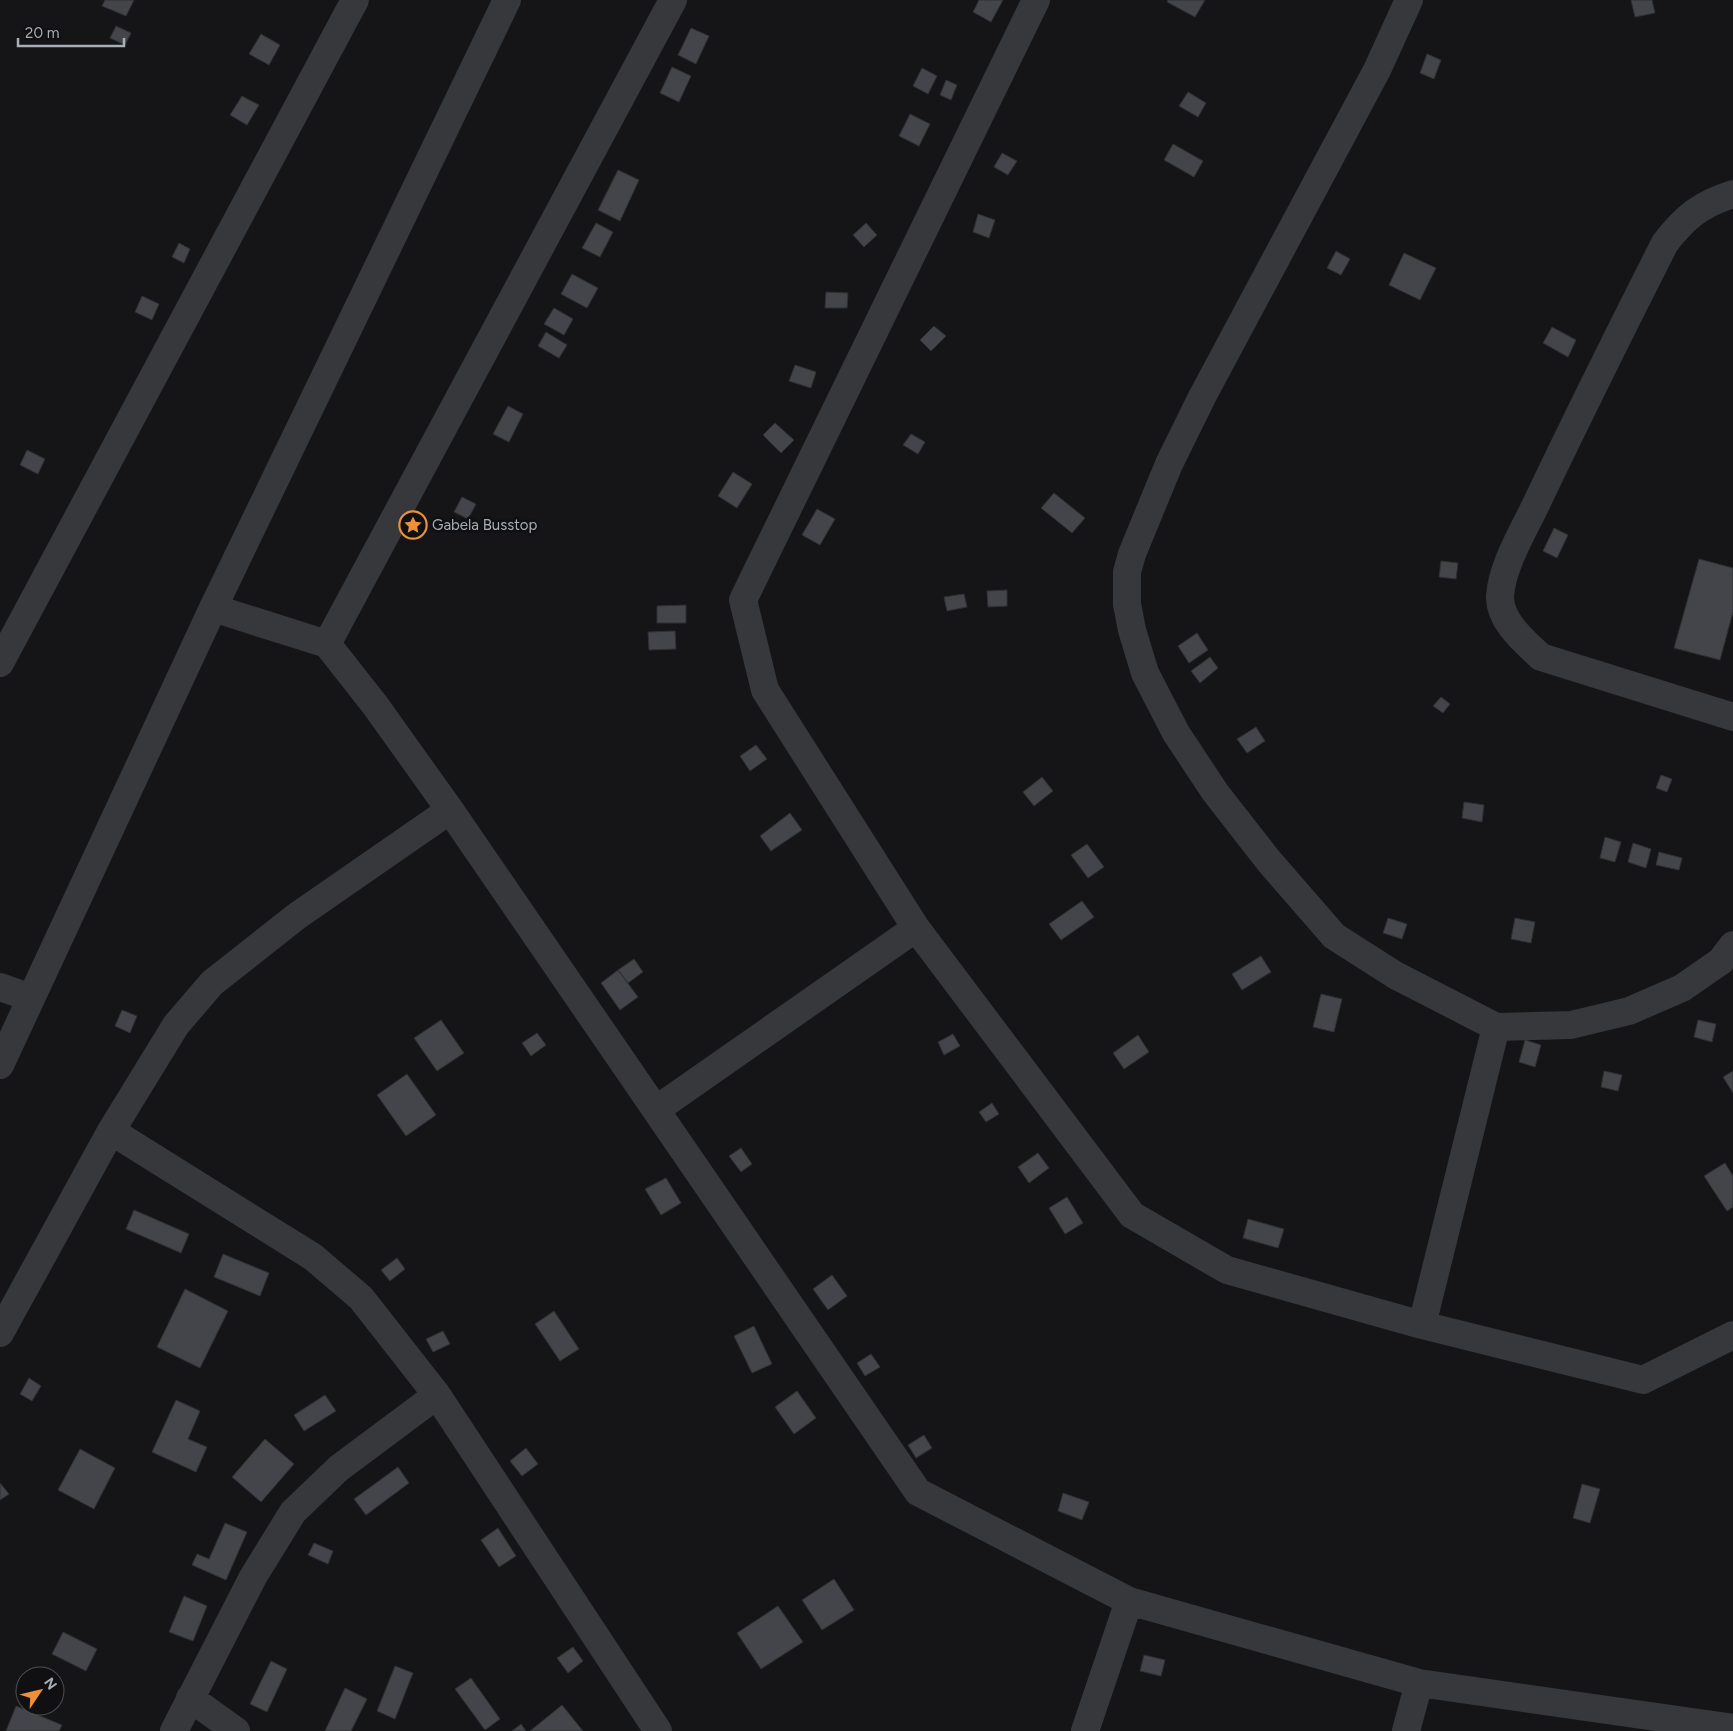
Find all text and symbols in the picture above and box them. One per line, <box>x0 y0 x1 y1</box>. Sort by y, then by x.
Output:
scale bar <box>18 15 124 47</box>
text: 20 m <box>25 24 59 42</box>
place icon: Gabela Busstop <box>398 510 428 540</box>
place label: Gabela Busstop <box>432 516 538 534</box>
north arrow <box>15 1666 65 1716</box>
text: N <box>40 1675 60 1693</box>

